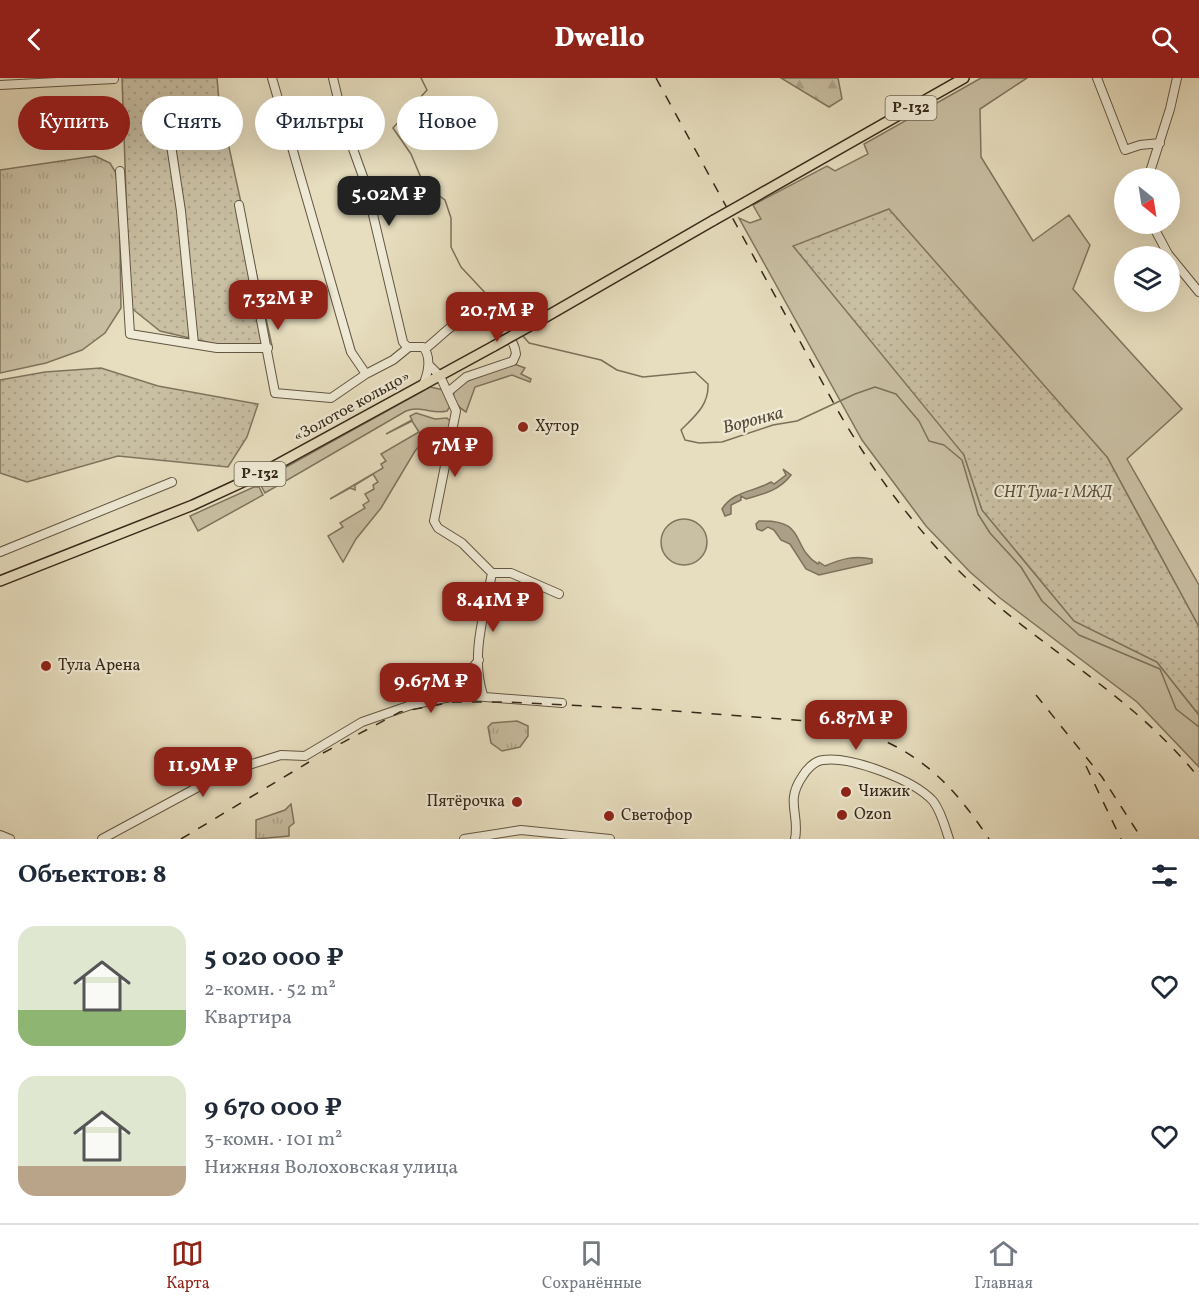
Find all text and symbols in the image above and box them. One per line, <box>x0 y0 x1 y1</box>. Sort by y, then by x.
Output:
text: Dwello <box>554 20 645 58</box>
icon: back <box>18 23 51 56</box>
icon: search <box>1148 23 1181 56</box>
chip: Купить <box>18 96 130 150</box>
chip: Снять <box>142 96 243 150</box>
chip: Фильтры <box>255 96 385 150</box>
chip: Новое <box>397 96 498 150</box>
road number: Р-132 <box>886 96 936 120</box>
north arrow <box>1114 168 1180 234</box>
map controls <box>1114 168 1180 312</box>
pin: 5.02M ₽ <box>334 176 444 227</box>
text: 5.02M ₽ <box>351 181 427 209</box>
button: layers <box>1114 246 1180 312</box>
pin: 7.32M ₽ <box>223 280 333 331</box>
text: 7.32M ₽ <box>243 285 313 313</box>
pin: 20.7M ₽ <box>442 292 552 343</box>
text: 20.7M ₽ <box>460 297 534 325</box>
street label: «Золотое кольцо» <box>290 366 414 448</box>
water label: Воронка <box>720 401 786 441</box>
place label: Хутор <box>535 416 579 438</box>
marker: Хутор <box>516 420 530 434</box>
pin: 7M ₽ <box>419 427 491 478</box>
text: 7M ₽ <box>432 432 478 460</box>
road number: Р-132 <box>234 462 286 486</box>
park label: СНТ Тула-1 МЖД <box>993 482 1113 504</box>
pin: 8.41M ₽ <box>438 582 548 633</box>
text: 8.41M ₽ <box>456 587 530 615</box>
place label: Тула Арена <box>58 655 140 677</box>
marker: Тула Арена <box>39 659 53 673</box>
pin: 9.67M ₽ <box>376 663 486 714</box>
text: 9.67M ₽ <box>394 668 468 696</box>
pin: 6.87M ₽ <box>801 700 911 751</box>
text: 6.87M ₽ <box>819 705 893 733</box>
pin: 11.9M ₽ <box>148 747 258 798</box>
text: 11.9M ₽ <box>168 752 238 780</box>
place label: Чижик <box>858 781 910 803</box>
marker: Чижик <box>839 785 853 799</box>
place label: Пятёрочка <box>427 791 505 813</box>
marker: Пятёрочка <box>510 795 524 809</box>
place label: Ozon <box>854 804 892 826</box>
place label: Светофор <box>621 805 692 827</box>
marker: Ozon <box>835 808 849 822</box>
marker: Светофор <box>602 809 616 823</box>
text: Объектов: 8 <box>18 857 167 893</box>
icon: filters <box>1148 859 1181 892</box>
text: 5 020 000 ₽ <box>204 940 344 976</box>
icon: home <box>66 950 138 1022</box>
icon: heart <box>1148 970 1181 1003</box>
text: 2-комн. · 52 m² <box>204 976 336 1004</box>
text: Квартира <box>204 1004 292 1032</box>
text: 9 670 000 ₽ <box>204 1090 342 1126</box>
icon: home <box>66 1100 138 1172</box>
icon: heart <box>1148 1120 1181 1153</box>
text: 3-комн. · 101 m² <box>204 1126 343 1154</box>
text: Нижняя Волоховская улица <box>204 1154 458 1182</box>
tab: Карта <box>166 1237 210 1295</box>
tab: Сохранённые <box>542 1237 642 1295</box>
tab: Главная <box>974 1237 1033 1295</box>

